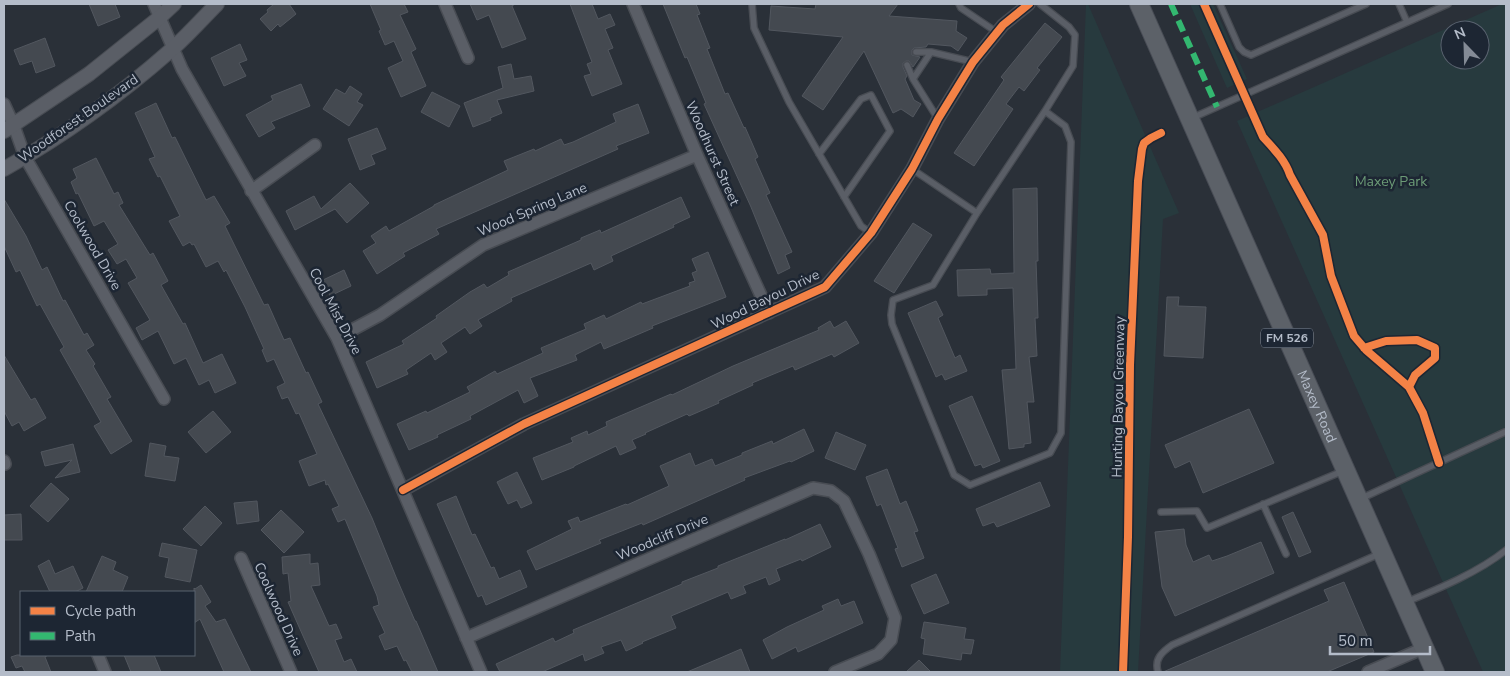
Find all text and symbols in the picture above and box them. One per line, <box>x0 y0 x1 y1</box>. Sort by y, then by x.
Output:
north arrow <box>1440 20 1490 70</box>
text: N <box>1452 23 1469 44</box>
street label: Woodforest Boulevard <box>15 70 142 167</box>
street label: Woodhurst Street <box>681 98 744 209</box>
park label: Maxey Park <box>1355 172 1428 191</box>
street label: Wood Spring Lane <box>475 178 590 241</box>
street label: Coolwood Drive <box>59 197 126 294</box>
street label: Cool Mist Drive <box>305 264 366 358</box>
street label: Wood Bayou Drive <box>708 265 823 334</box>
street label: Hunting Bayou Greenway <box>1108 315 1129 478</box>
road number: FM 526 <box>1261 328 1313 348</box>
street label: Maxey Road <box>1292 367 1341 446</box>
street label: Woodcliff Drive <box>613 510 711 565</box>
street label: Coolwood Drive <box>249 559 308 659</box>
legend <box>20 591 195 656</box>
text: Cycle path <box>65 601 136 621</box>
scale bar <box>1330 624 1430 656</box>
text: Path <box>65 626 96 646</box>
text: 50 m <box>1338 631 1373 651</box>

